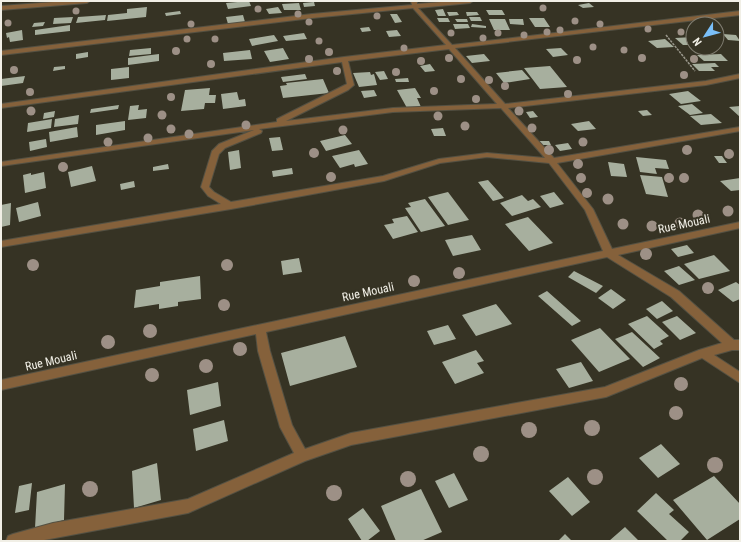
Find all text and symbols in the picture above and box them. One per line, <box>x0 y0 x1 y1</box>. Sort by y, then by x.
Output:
north arrow <box>685 16 725 56</box>
text: N <box>690 35 705 48</box>
street label: Rue Mouali <box>657 212 711 236</box>
street label: Rue Mouali <box>341 280 395 304</box>
street label: Rue Mouali <box>24 348 78 374</box>

